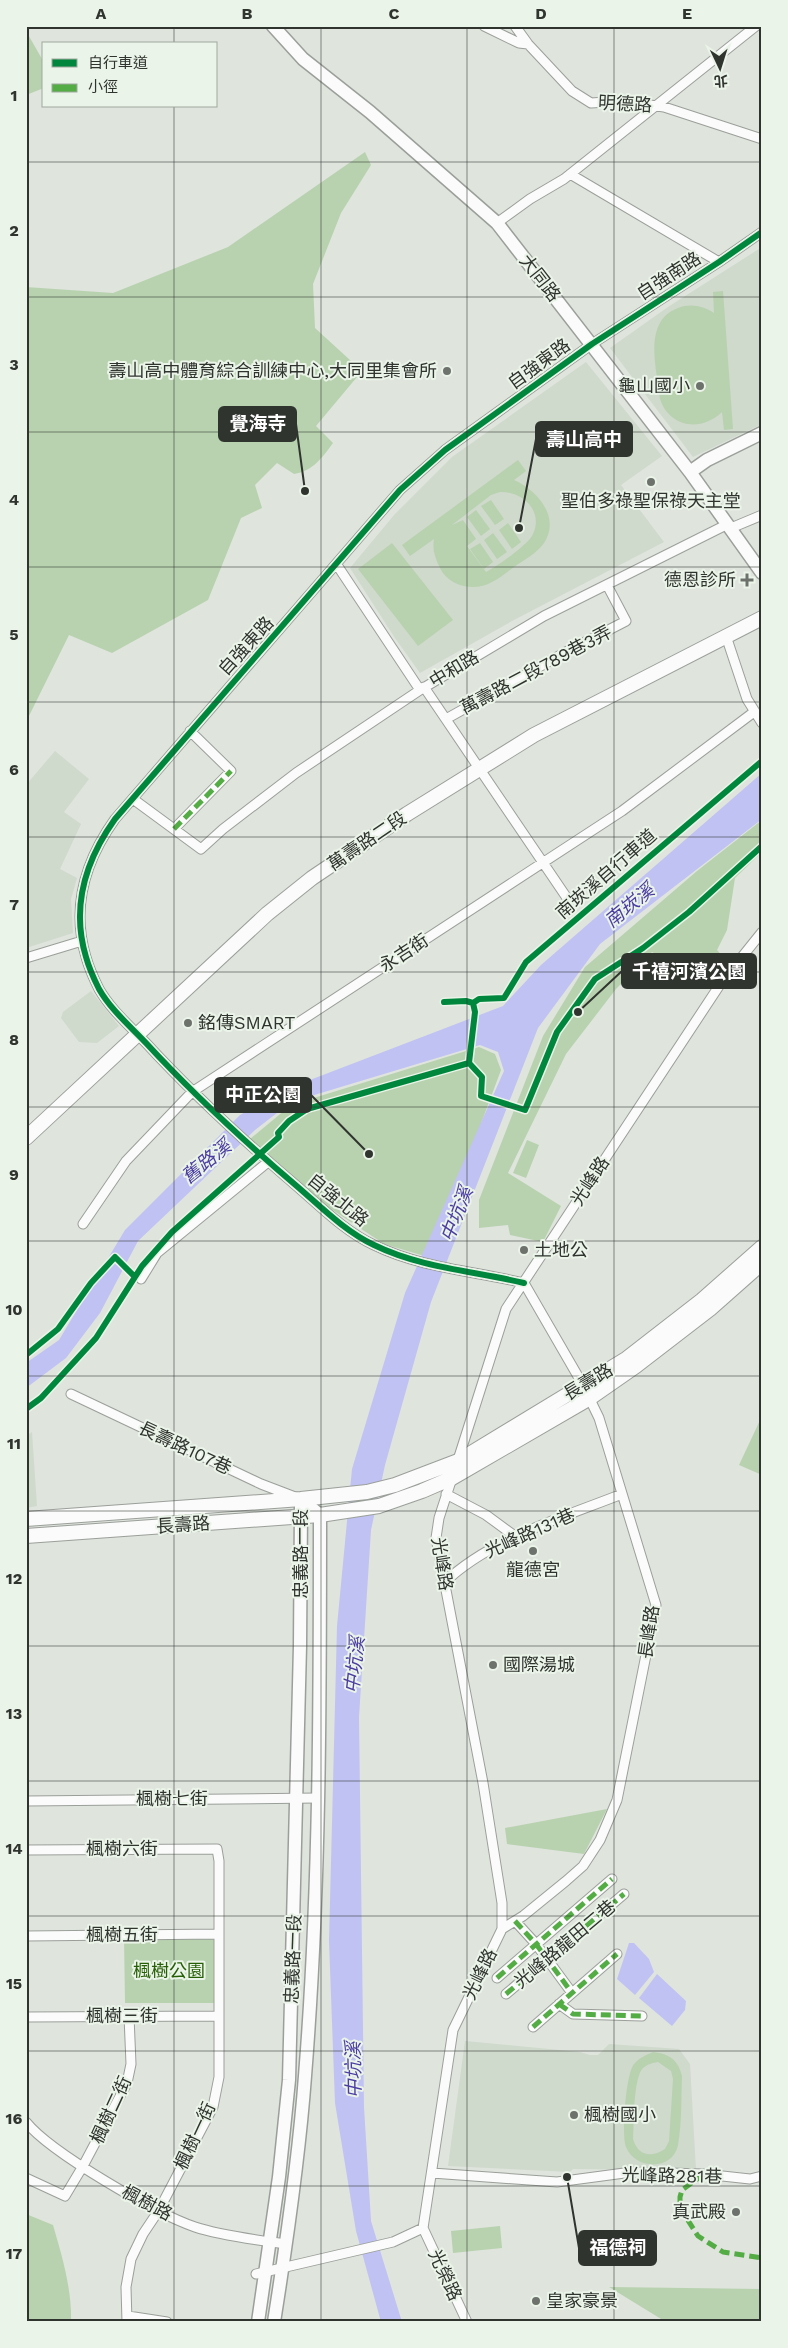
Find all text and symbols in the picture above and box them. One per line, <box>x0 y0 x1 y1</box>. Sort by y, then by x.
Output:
text: A <box>96 4 107 23</box>
text: B <box>242 4 253 23</box>
text: C <box>389 4 400 23</box>
text: D <box>535 4 547 23</box>
text: E <box>682 4 692 23</box>
legend <box>42 42 218 108</box>
north arrow <box>696 42 746 92</box>
text: 自行車道 <box>88 54 148 72</box>
text: 北 <box>713 72 728 89</box>
text: 小徑 <box>88 78 118 96</box>
text: 1 <box>11 86 17 105</box>
street label: 明德路 <box>598 92 653 115</box>
text: 2 <box>9 221 19 240</box>
street label: 自強南路 <box>633 247 705 304</box>
street label: 大同路 <box>515 250 565 305</box>
street label: 自強東路 <box>503 334 574 393</box>
text: 3 <box>9 355 19 374</box>
place label: 壽山高中體育綜合訓練中心,大同里集會所 <box>108 360 437 381</box>
marker: 壽山高中體育綜合訓練中心,大同里集會所 <box>441 365 453 377</box>
place label: 龜山國小 <box>618 375 690 396</box>
marker: 龜山國小 <box>694 380 706 392</box>
callout: 覺海寺 <box>219 407 296 441</box>
text: 覺海寺 <box>229 412 287 435</box>
callout: 壽山高中 <box>536 422 632 456</box>
text: 壽山高中 <box>546 428 622 451</box>
marker: 聖伯多祿聖保祿天主堂 <box>645 476 657 488</box>
text: 4 <box>9 490 19 509</box>
place label: 聖伯多祿聖保祿天主堂 <box>561 490 741 511</box>
place label: 德恩診所 <box>664 569 736 590</box>
marker: 德恩診所 <box>740 573 754 587</box>
street label: 自強東路 <box>214 612 278 679</box>
street label: 萬壽路二段789巷3弄 <box>456 621 615 718</box>
text: 5 <box>9 625 19 644</box>
street label: 中和路 <box>425 646 482 691</box>
text: 6 <box>9 760 19 779</box>
street label: 萬壽路二段 <box>324 807 410 874</box>
street label: 南崁溪自行車道 <box>551 825 661 923</box>
water label: 南崁溪 <box>600 878 658 932</box>
text: 7 <box>9 895 19 914</box>
street label: 永吉街 <box>375 929 432 976</box>
callout: 千禧河濱公園 <box>622 954 756 988</box>
text: 千禧河濱公園 <box>632 960 746 983</box>
place label: 銘傳SMART <box>198 1012 295 1033</box>
marker: 銘傳SMART <box>182 1017 194 1029</box>
text: 8 <box>9 1030 19 1049</box>
callout: 中正公園 <box>215 1078 311 1112</box>
text: 中正公園 <box>225 1083 301 1106</box>
water label: 舊路溪 <box>177 1133 238 1188</box>
street label: 光峰路 <box>566 1152 613 1209</box>
text: 9 <box>9 1165 19 1184</box>
street label: 自強北路 <box>304 1169 373 1230</box>
water label: 中坑溪 <box>436 1181 478 1245</box>
place label: 土地公 <box>534 1239 588 1260</box>
marker: 土地公 <box>518 1244 530 1256</box>
text: 10 <box>5 1300 23 1319</box>
street label: 長壽路 <box>559 1359 616 1404</box>
street label: 長壽路107巷 <box>135 1417 235 1478</box>
text: 11 <box>7 1434 21 1453</box>
street label: 光峰路131巷 <box>481 1503 578 1562</box>
street label: 忠義路一段 <box>290 1509 311 1599</box>
street label: 長壽路 <box>155 1512 211 1537</box>
street label: 光峰路 <box>428 1536 457 1592</box>
marker: 龍德宮 <box>527 1545 539 1557</box>
place label: 龍德宮 <box>506 1559 560 1580</box>
text: 12 <box>6 1569 22 1588</box>
street label: 長峰路 <box>634 1604 663 1660</box>
water label: 中坑溪 <box>340 1633 369 1695</box>
place label: 國際湯城 <box>503 1654 575 1675</box>
marker: 國際湯城 <box>487 1659 499 1671</box>
text: 13 <box>6 1704 22 1723</box>
street label: 楓樹七街 <box>136 1788 208 1809</box>
street label: 楓樹六街 <box>86 1838 158 1859</box>
text: 14 <box>5 1839 23 1858</box>
street label: 光峰路龍田二巷 <box>510 1895 620 1992</box>
street label: 忠義路一段 <box>280 1914 305 2004</box>
street label: 楓樹五街 <box>86 1924 158 1945</box>
street label: 光峰路 <box>458 1945 501 2003</box>
park label: 楓樹公園 <box>133 1960 205 1981</box>
text: 15 <box>6 1974 22 1993</box>
street label: 楓樹三街 <box>86 2005 158 2026</box>
water label: 中坑溪 <box>341 2038 365 2099</box>
street label: 楓樹二街 <box>86 2073 135 2147</box>
street label: 楓樹一街 <box>170 2099 219 2173</box>
place label: 楓樹國小 <box>584 2104 656 2125</box>
text: 16 <box>6 2109 23 2128</box>
marker: 楓樹國小 <box>568 2109 580 2121</box>
street label: 光峰路281巷 <box>622 2164 722 2187</box>
street label: 楓樹路 <box>118 2181 176 2225</box>
place label: 真武殿 <box>672 2201 726 2222</box>
marker: 真武殿 <box>730 2206 742 2218</box>
callout: 福德祠 <box>579 2231 656 2265</box>
text: 福德祠 <box>589 2236 647 2259</box>
text: 17 <box>6 2244 23 2263</box>
street label: 光榮路 <box>425 2246 466 2304</box>
place label: 皇家豪景 <box>546 2290 618 2311</box>
marker: 皇家豪景 <box>530 2295 542 2307</box>

